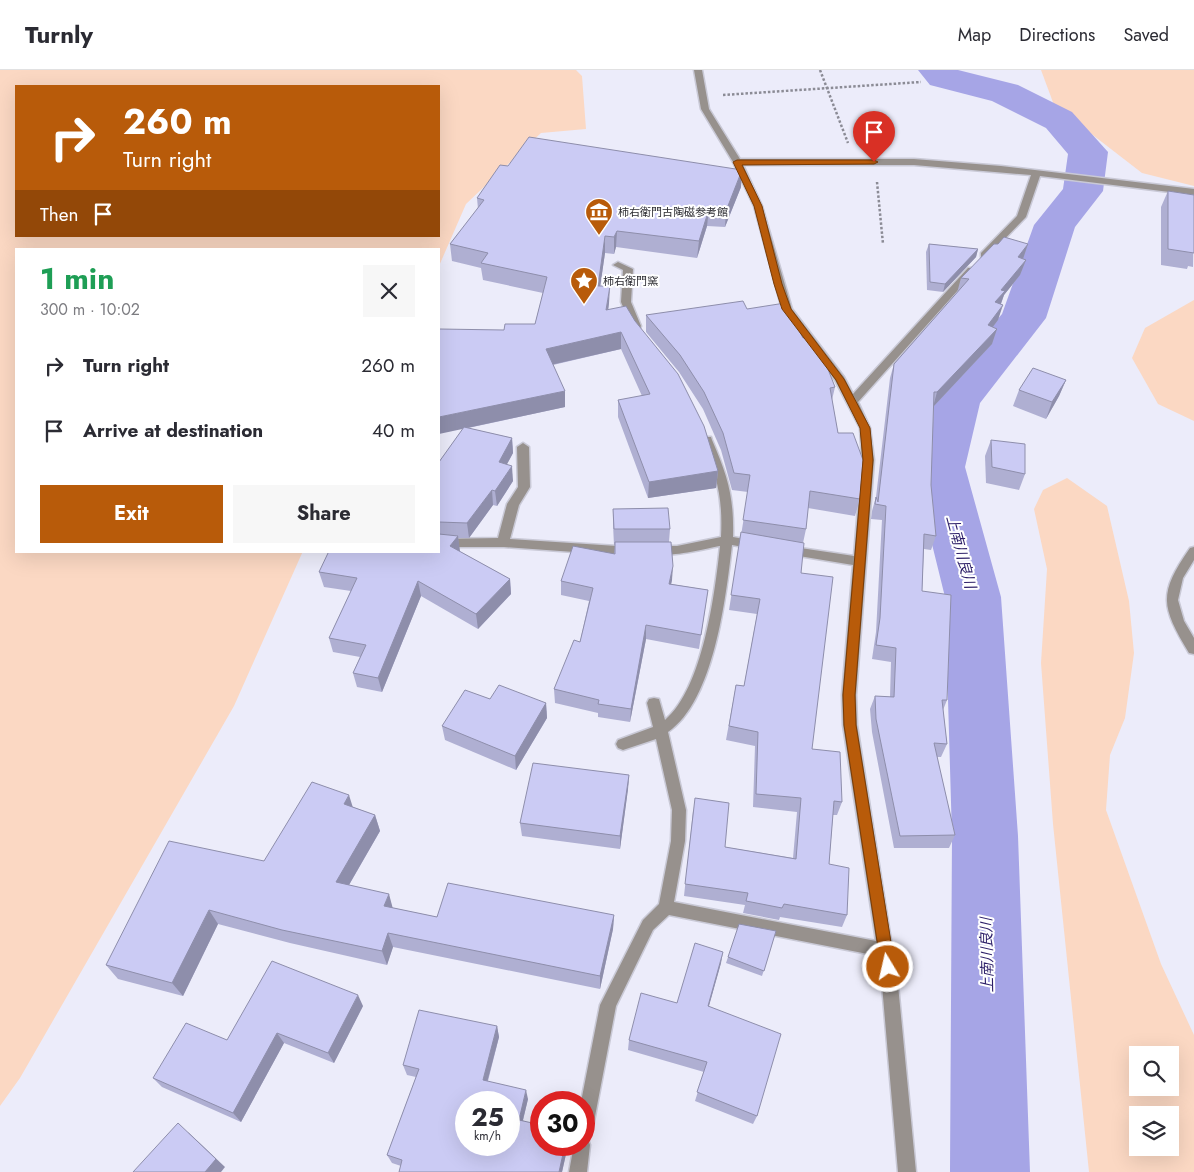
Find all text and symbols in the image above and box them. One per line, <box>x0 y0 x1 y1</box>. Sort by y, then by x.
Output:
text: Turnly <box>25 17 93 52</box>
text: Map <box>958 22 991 48</box>
text: Directions <box>1019 22 1095 48</box>
text: Saved <box>1123 22 1169 48</box>
text: 260 m <box>123 97 232 147</box>
icon: right <box>40 105 105 170</box>
pin <box>853 111 895 162</box>
icon: arrive <box>860 118 888 146</box>
text: Turn right <box>123 143 211 175</box>
museum icon: 柿右衛門古陶磁参考館 <box>584 197 614 236</box>
icon: arrive <box>89 200 117 228</box>
text: Then <box>40 201 79 228</box>
place label: 柿右衛門古陶磁参考館 <box>618 204 728 220</box>
text: 1 min <box>40 257 114 300</box>
button: close <box>363 265 415 317</box>
place icon: 柿右衛門窯 <box>569 266 599 305</box>
place label: 柿右衛門窯 <box>603 273 658 289</box>
text: 300 m · 10:02 <box>40 298 140 321</box>
icon: right <box>40 352 68 380</box>
text: Turn right <box>83 352 169 379</box>
text: 260 m <box>361 352 415 379</box>
icon: arrive <box>40 417 68 445</box>
text: Arrive at destination <box>83 417 263 444</box>
text: 40 m <box>372 417 415 444</box>
button: Exit <box>40 485 223 543</box>
button: Share <box>233 485 415 543</box>
water label: 上南川良川 <box>941 513 982 593</box>
water label: 上南川良川 <box>975 915 999 993</box>
position arrow <box>861 940 913 992</box>
map controls <box>1129 1046 1179 1156</box>
button: search <box>1129 1046 1179 1096</box>
speed limit sign: 30 <box>530 1091 595 1156</box>
text: 25 <box>471 1099 504 1135</box>
button: layers <box>1129 1106 1179 1156</box>
text: km/h <box>474 1127 501 1145</box>

